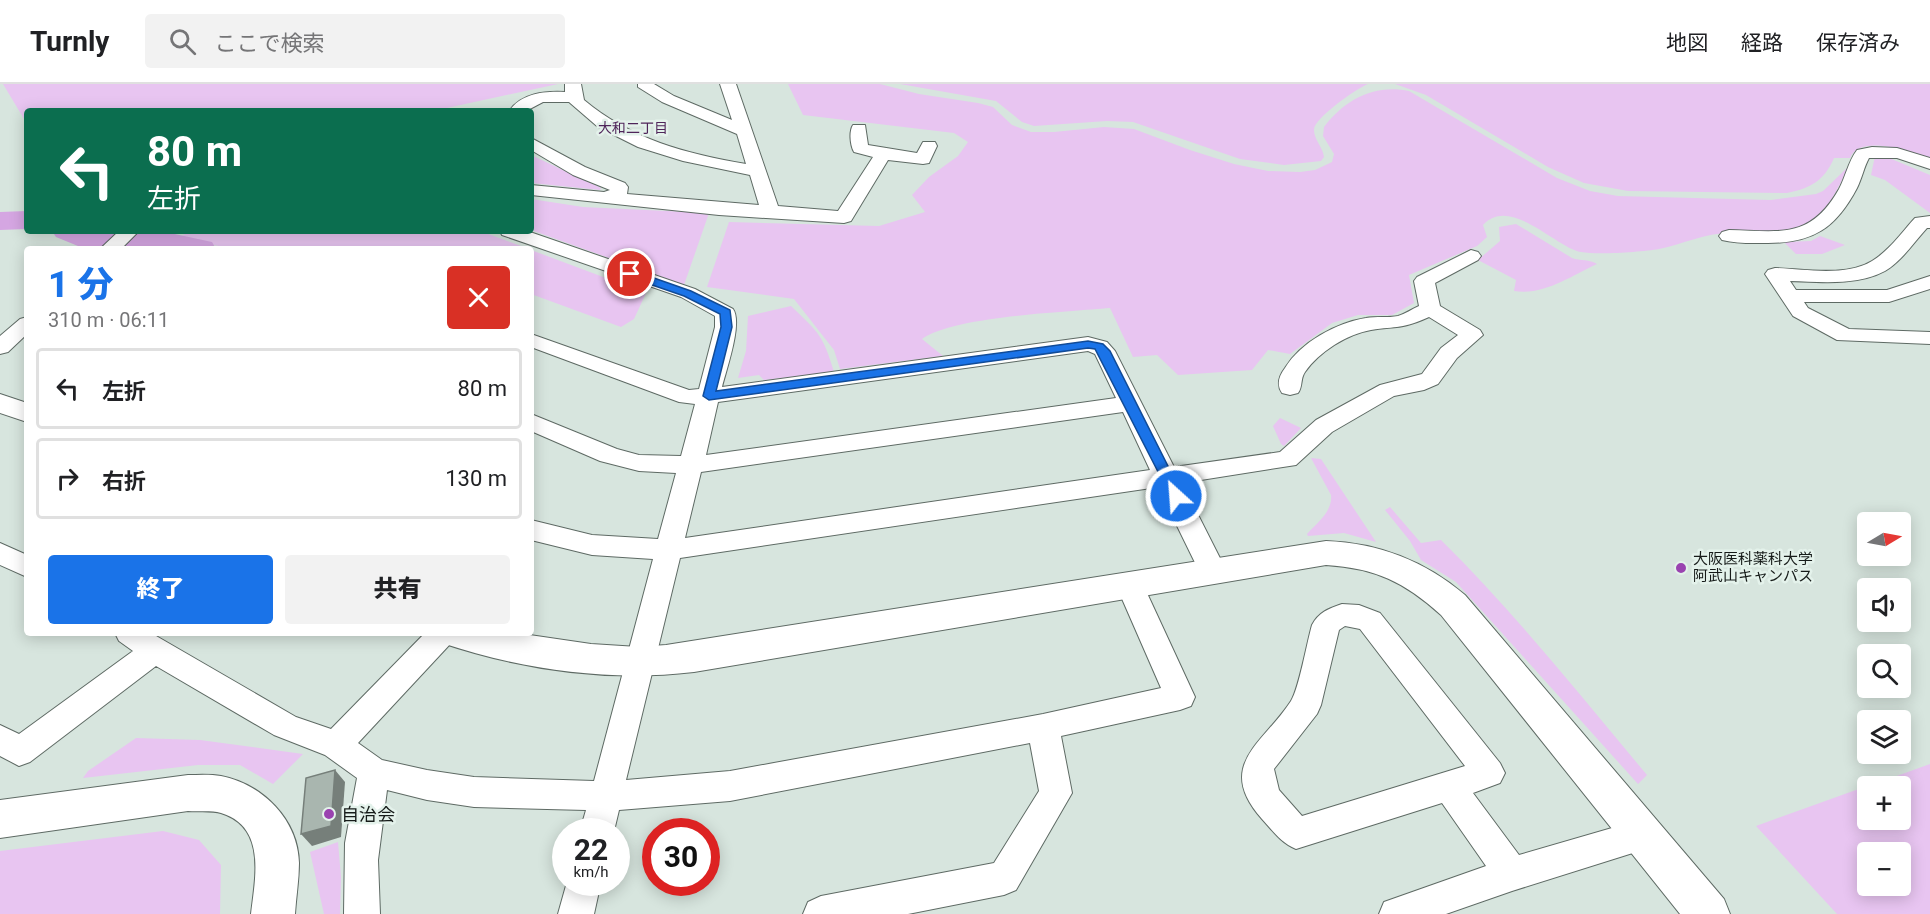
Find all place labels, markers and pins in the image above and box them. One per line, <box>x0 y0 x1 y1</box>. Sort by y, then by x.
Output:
pin <box>604 248 655 299</box>
place label: 大阪医科薬科大学 阿武山キャンパス <box>1693 550 1813 585</box>
marker: 大阪医科薬科大学 阿武山キャンパス <box>1674 561 1688 575</box>
place label: 自治会 <box>341 804 395 825</box>
marker: 自治会 <box>322 807 336 821</box>

